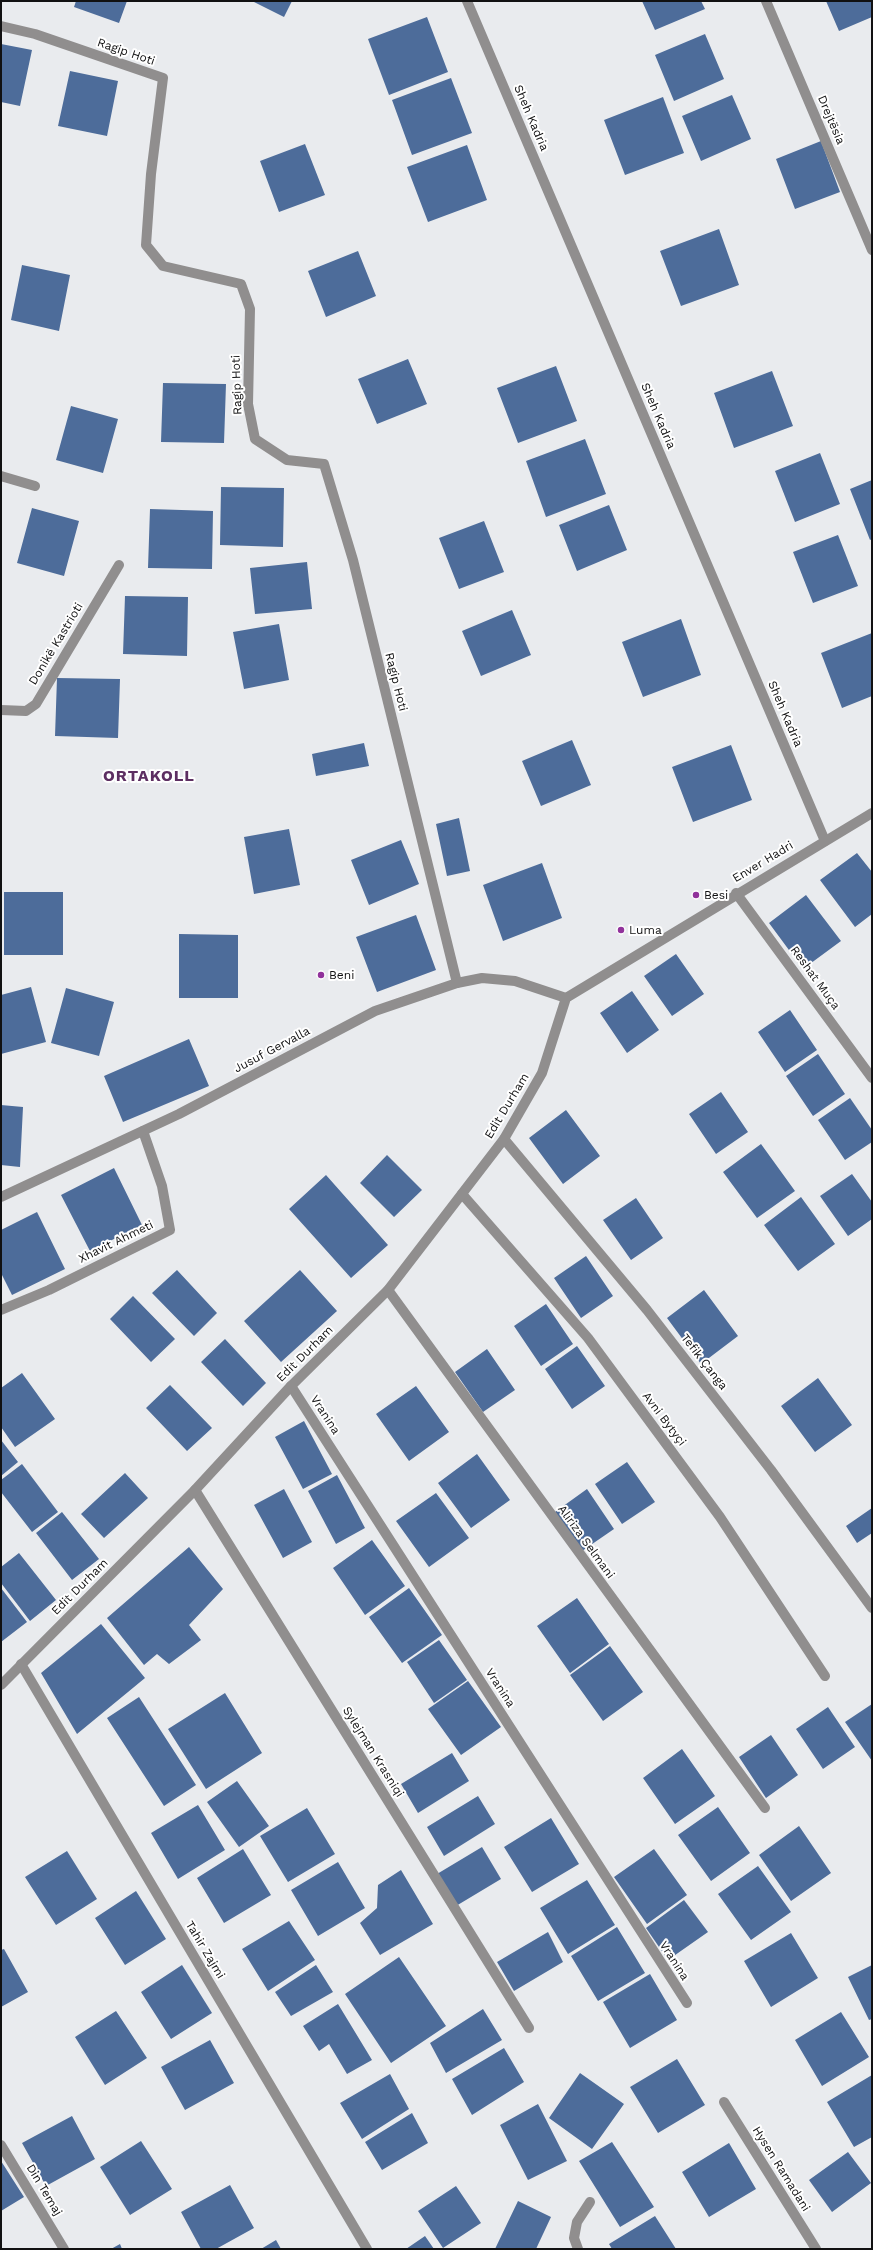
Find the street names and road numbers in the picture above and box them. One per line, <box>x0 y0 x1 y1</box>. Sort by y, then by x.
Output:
street label: Ragip Hoti <box>95 35 157 69</box>
street label: Sheh Kadria <box>511 83 551 153</box>
street label: Drejtësia <box>814 93 848 147</box>
street label: Ragip Hoti <box>229 355 245 415</box>
street label: Sheh Kadria <box>638 381 678 451</box>
street label: Donikë Kastrioti <box>26 600 86 688</box>
street label: Ragip Hoti <box>382 651 410 713</box>
street label: Sheh Kadria <box>765 679 805 749</box>
street label: Enver Hadri <box>730 838 796 886</box>
street label: Reshat Muça <box>787 943 843 1013</box>
street label: Jusuf Gervalla <box>231 1024 313 1076</box>
street label: Edit Durham <box>482 1071 532 1141</box>
street label: Xhavit Ahmeti <box>76 1218 156 1266</box>
street label: Edit Durham <box>274 1323 336 1385</box>
street label: Tefik Çanga <box>678 1331 730 1393</box>
street label: Avni Bytyçi <box>639 1389 689 1449</box>
street label: Vranina <box>307 1393 343 1437</box>
street label: Aliriza Selmani <box>555 1502 617 1582</box>
street label: Edit Durham <box>49 1556 111 1618</box>
street label: Vranina <box>482 1666 518 1710</box>
street label: Sylejman Krasniqi <box>339 1704 407 1800</box>
street label: Tahir Zajmi <box>182 1919 228 1981</box>
street label: Vranina <box>656 1939 692 1983</box>
street label: Hysen Ramadani <box>749 2124 813 2214</box>
street label: Din Temaj <box>23 2162 65 2218</box>

